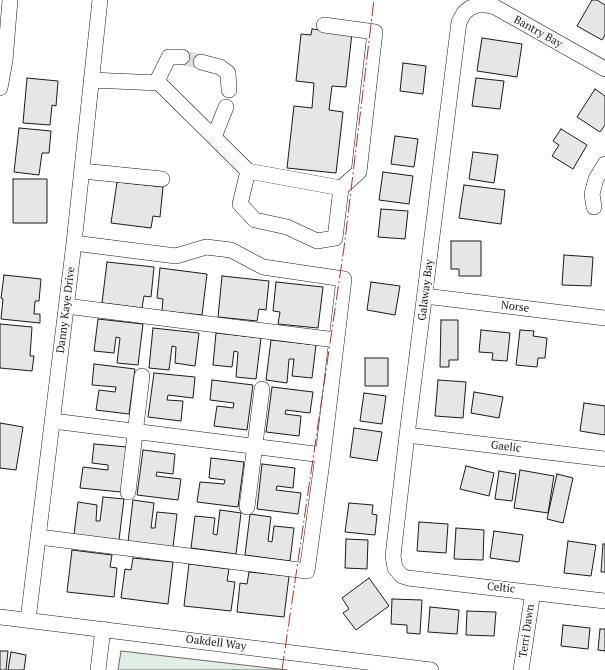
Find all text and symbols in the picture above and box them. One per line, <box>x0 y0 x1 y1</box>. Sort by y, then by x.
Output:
street label: Bantry Bay <box>511 13 565 51</box>
street label: Galaway Bay <box>416 259 436 321</box>
street label: Danny Kaye Drive <box>54 266 78 354</box>
street label: Norse <box>500 299 530 315</box>
street label: Gaelic <box>490 439 522 455</box>
street label: Celtic <box>486 580 516 596</box>
street label: Terri Dawn <box>517 603 537 659</box>
street label: Oakdell Way <box>185 633 247 653</box>

